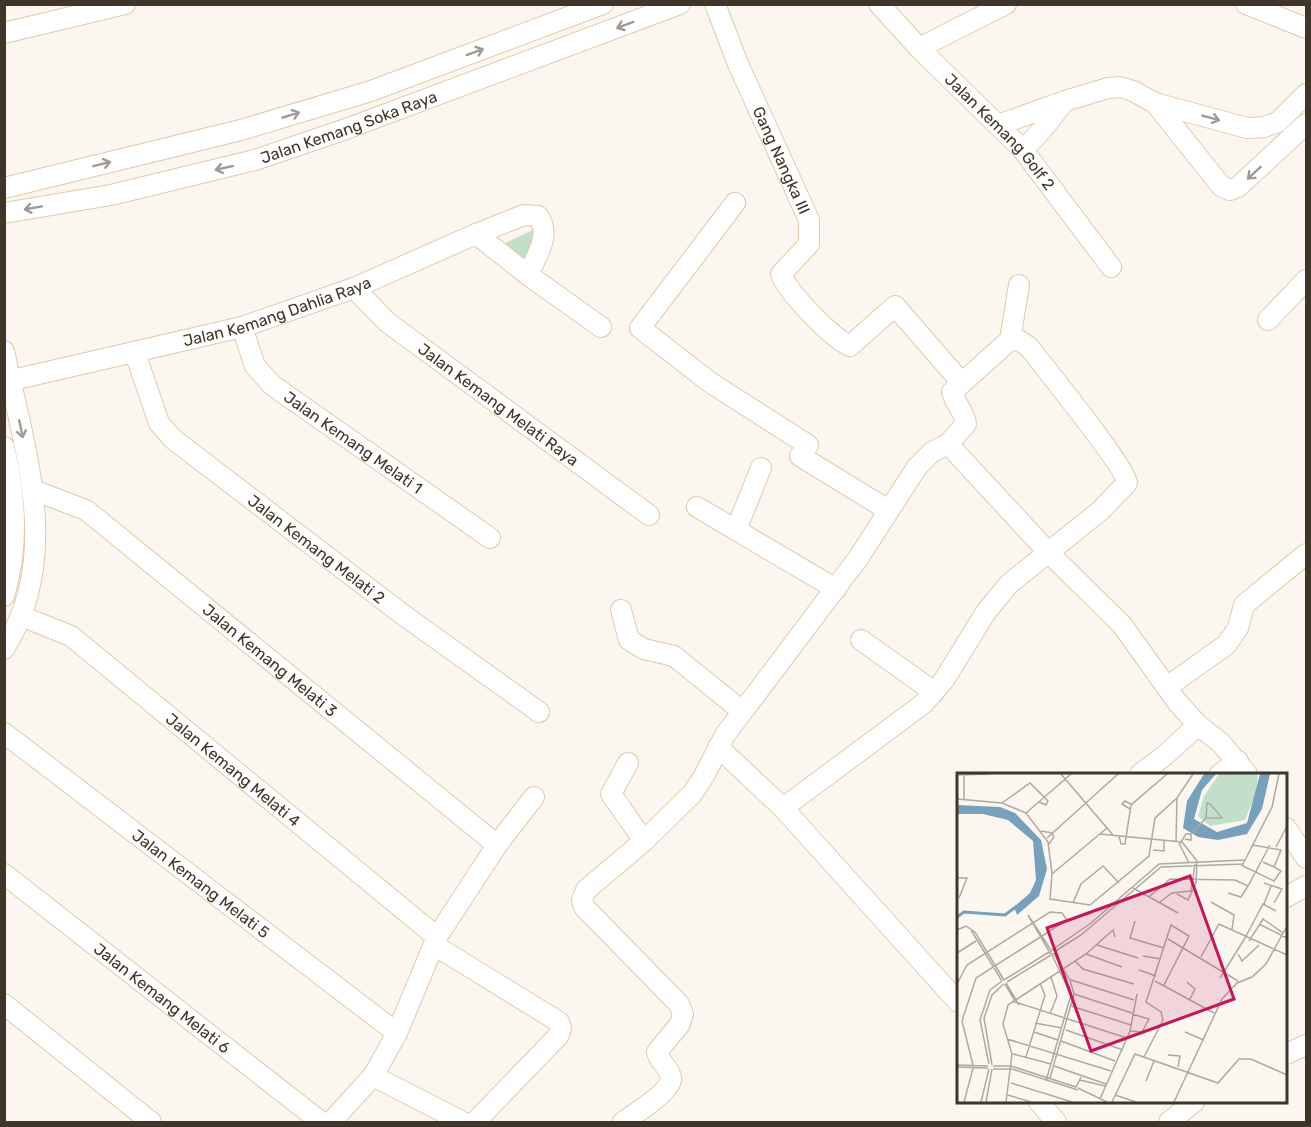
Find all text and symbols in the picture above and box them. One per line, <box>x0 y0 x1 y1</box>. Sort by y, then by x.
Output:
one-way arrow <box>616 20 635 31</box>
one-way arrow <box>465 46 484 57</box>
street label: Jalan Kemang Golf 2 <box>941 70 1059 194</box>
street label: Jalan Kemang Soka Raya <box>258 87 440 167</box>
street label: Gang Nangka III <box>749 104 814 217</box>
one-way arrow <box>281 109 300 120</box>
one-way arrow <box>1201 113 1220 125</box>
one-way arrow <box>92 157 111 169</box>
one-way arrow <box>215 163 234 174</box>
one-way arrow <box>1246 166 1261 180</box>
one-way arrow <box>24 203 44 214</box>
street label: Jalan Kemang Dahlia Raya <box>181 273 374 350</box>
street label: Jalan Kemang Melati Raya <box>414 339 582 470</box>
street label: Jalan Kemang Melati 1 <box>280 387 426 498</box>
one-way arrow <box>16 419 27 438</box>
street label: Jalan Kemang Melati 2 <box>244 491 389 608</box>
street label: Jalan Kemang Melati 3 <box>199 600 341 721</box>
street label: Jalan Kemang Melati 4 <box>162 709 304 831</box>
inset map <box>957 773 1287 1103</box>
street label: Jalan Kemang Melati 5 <box>128 825 273 942</box>
street label: Jalan Kemang Melati 6 <box>90 939 234 1058</box>

